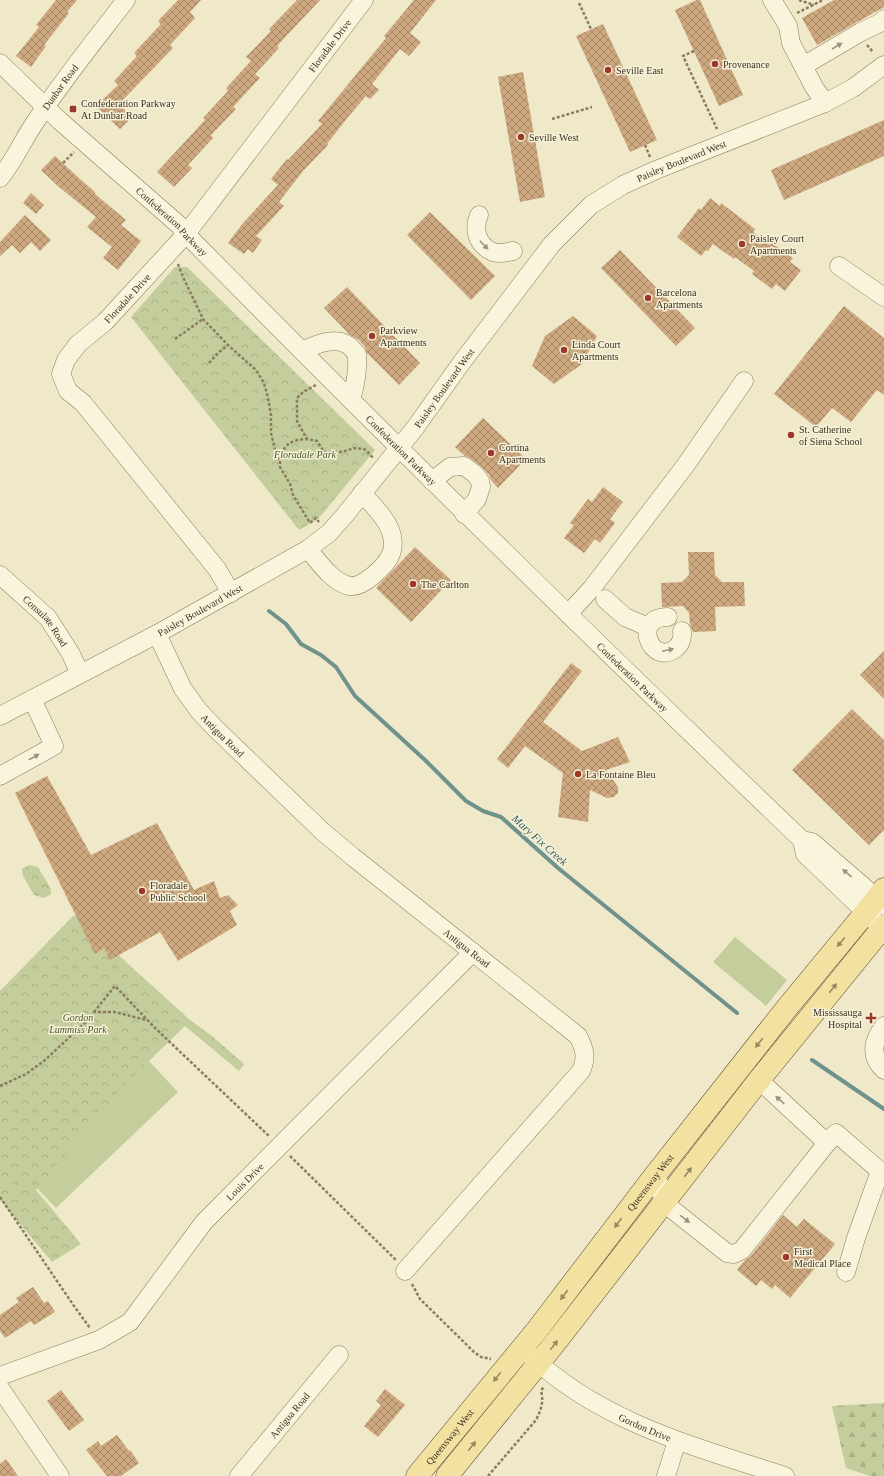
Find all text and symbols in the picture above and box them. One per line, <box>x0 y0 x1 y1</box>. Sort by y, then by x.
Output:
street label: Floradale Drive <box>306 17 354 74</box>
one-way arrow <box>831 42 843 49</box>
marker: Provenance <box>710 59 720 69</box>
place label: Provenance <box>723 59 770 70</box>
street label: Dunbar Road <box>40 62 80 112</box>
marker: Seville East <box>603 65 613 75</box>
place label: Seville East <box>616 65 664 76</box>
place label: Confederation Parkway At Dunbar Road <box>81 98 176 121</box>
marker: Confederation Parkway At Dunbar Road <box>68 104 78 114</box>
marker: Seville West <box>516 132 526 142</box>
place label: Seville West <box>529 132 579 143</box>
street label: Paisley Boulevard West <box>635 138 728 184</box>
street label: Confederation Parkway <box>134 185 210 259</box>
place label: Paisley Court Apartments <box>750 233 804 256</box>
marker: Paisley Court Apartments <box>737 239 747 249</box>
one-way arrow <box>479 240 489 250</box>
street label: Floradale Drive <box>102 271 153 325</box>
place label: Barcelona Apartments <box>656 287 703 310</box>
marker: Barcelona Apartments <box>643 293 653 303</box>
place label: Parkview Apartments <box>380 325 427 348</box>
marker: Parkview Apartments <box>367 331 377 341</box>
place label: Linda Court Apartments <box>572 339 621 362</box>
marker: Linda Court Apartments <box>559 345 569 355</box>
street label: Paisley Boulevard West <box>412 346 477 430</box>
street label: Confederation Parkway <box>364 413 439 488</box>
place label: St. Catherine of Siena School <box>799 424 863 447</box>
marker: St. Catherine of Siena School <box>786 430 796 440</box>
place label: Cortina Apartments <box>499 442 546 465</box>
marker: Cortina Apartments <box>486 448 496 458</box>
park label: Floradale Park <box>273 449 337 460</box>
marker: The Carlton <box>408 579 418 589</box>
place label: The Carlton <box>421 579 469 590</box>
street label: Paisley Boulevard West <box>156 582 244 639</box>
street label: Consulate Road <box>21 593 70 649</box>
street label: Confederation Parkway <box>595 640 670 714</box>
one-way arrow <box>662 647 675 653</box>
street label: Antigua Road <box>199 712 246 759</box>
one-way arrow <box>28 754 40 761</box>
marker: La Fontaine Bleu <box>573 769 583 779</box>
place label: La Fontaine Bleu <box>586 769 655 780</box>
water label: Mary Fix Creek <box>509 812 571 869</box>
one-way arrow <box>842 868 852 877</box>
place label: Floradale Public School <box>150 880 206 903</box>
marker: Floradale Public School <box>137 886 147 896</box>
street label: Antigua Road <box>441 926 492 970</box>
one-way arrow <box>837 937 846 948</box>
one-way arrow <box>829 982 838 993</box>
place label: Mississauga Hospital <box>813 1007 863 1030</box>
park label: Gordon Lummiss Park <box>48 1012 107 1035</box>
marker: Mississauga Hospital <box>865 1012 877 1024</box>
one-way arrow <box>754 1037 763 1048</box>
one-way arrow <box>775 1095 785 1104</box>
street label: Queensway West <box>625 1152 676 1213</box>
street label: Louis Drive <box>224 1160 266 1203</box>
one-way arrow <box>684 1166 692 1177</box>
one-way arrow <box>680 1215 691 1223</box>
one-way arrow <box>614 1217 623 1228</box>
place label: First Medical Place <box>794 1246 851 1269</box>
marker: First Medical Place <box>781 1252 791 1262</box>
one-way arrow <box>559 1289 568 1300</box>
one-way arrow <box>549 1339 558 1350</box>
one-way arrow <box>493 1372 502 1383</box>
street label: Antigua Road <box>268 1390 312 1440</box>
street label: Queensway West <box>424 1407 476 1467</box>
street label: Gordon Drive <box>617 1411 673 1444</box>
one-way arrow <box>468 1440 476 1451</box>

